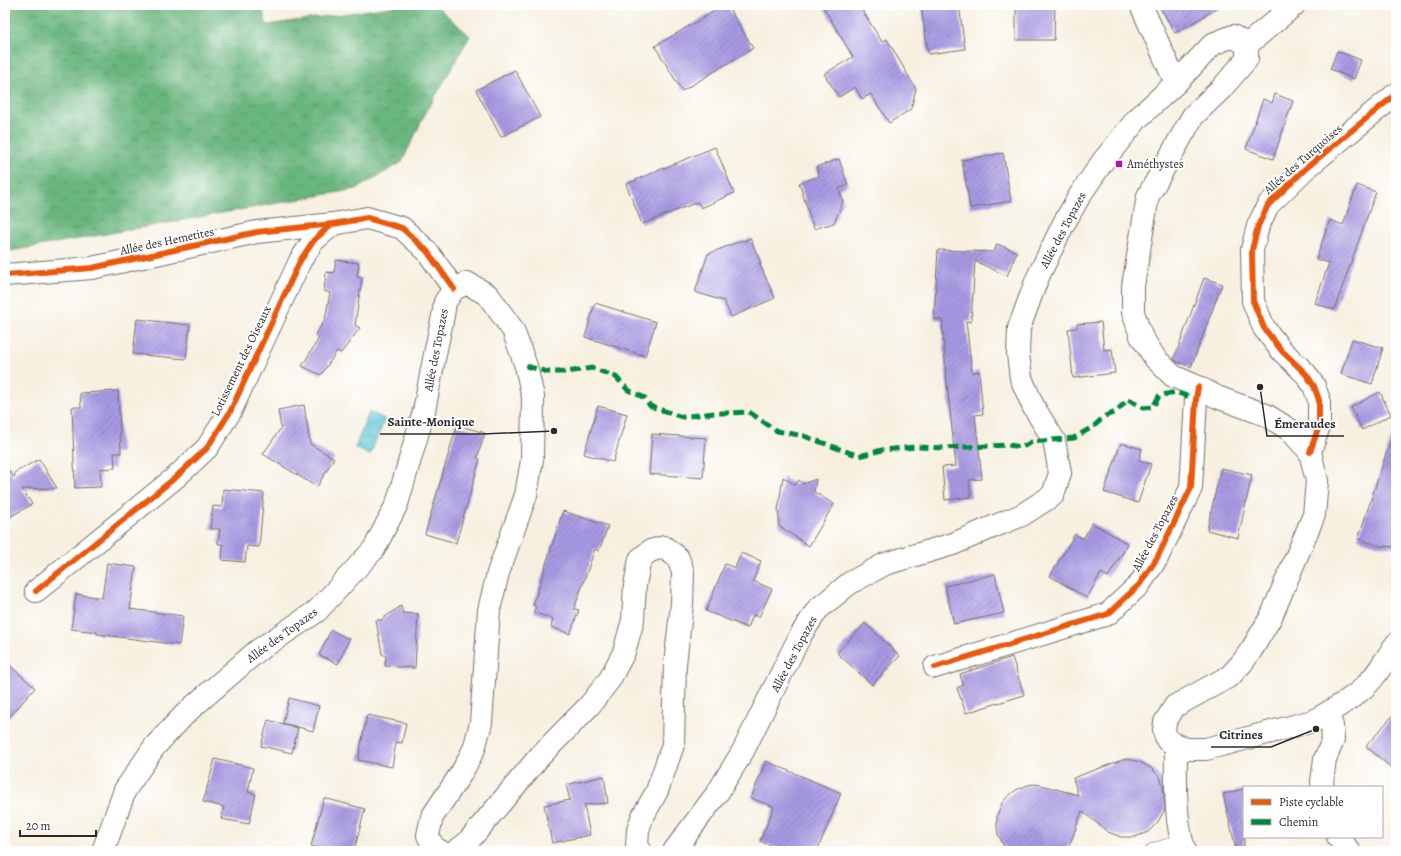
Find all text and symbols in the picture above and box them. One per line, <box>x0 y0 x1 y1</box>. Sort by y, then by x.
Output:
street label: Allée des Turquoises <box>1260 120 1346 198</box>
place label: Améthystes <box>1126 156 1184 172</box>
marker: Améthystes <box>1114 159 1124 169</box>
street label: Allée des Topazes <box>1036 189 1090 272</box>
street label: Allée des Hemetites <box>117 223 216 259</box>
street label: Lotissement des Oiseaux <box>207 303 275 419</box>
street label: Allée des Topazes <box>420 307 452 394</box>
callout: Sainte-Monique <box>380 409 483 434</box>
callout: Émeraudes <box>1267 411 1344 436</box>
text: Sainte-Monique <box>387 413 475 430</box>
text: Émeraudes <box>1274 415 1336 432</box>
street label: Allée des Topazes <box>1128 492 1182 575</box>
street label: Allée des Topazes <box>242 604 321 667</box>
street label: Allée des Topazes <box>767 613 821 696</box>
callout: Citrines <box>1211 722 1271 747</box>
text: Citrines <box>1219 726 1263 743</box>
legend <box>1243 786 1383 838</box>
text: Piste cyclable <box>1279 794 1344 810</box>
scale bar <box>20 812 96 838</box>
text: Chemin <box>1279 814 1319 830</box>
text: 20 m <box>26 818 50 834</box>

